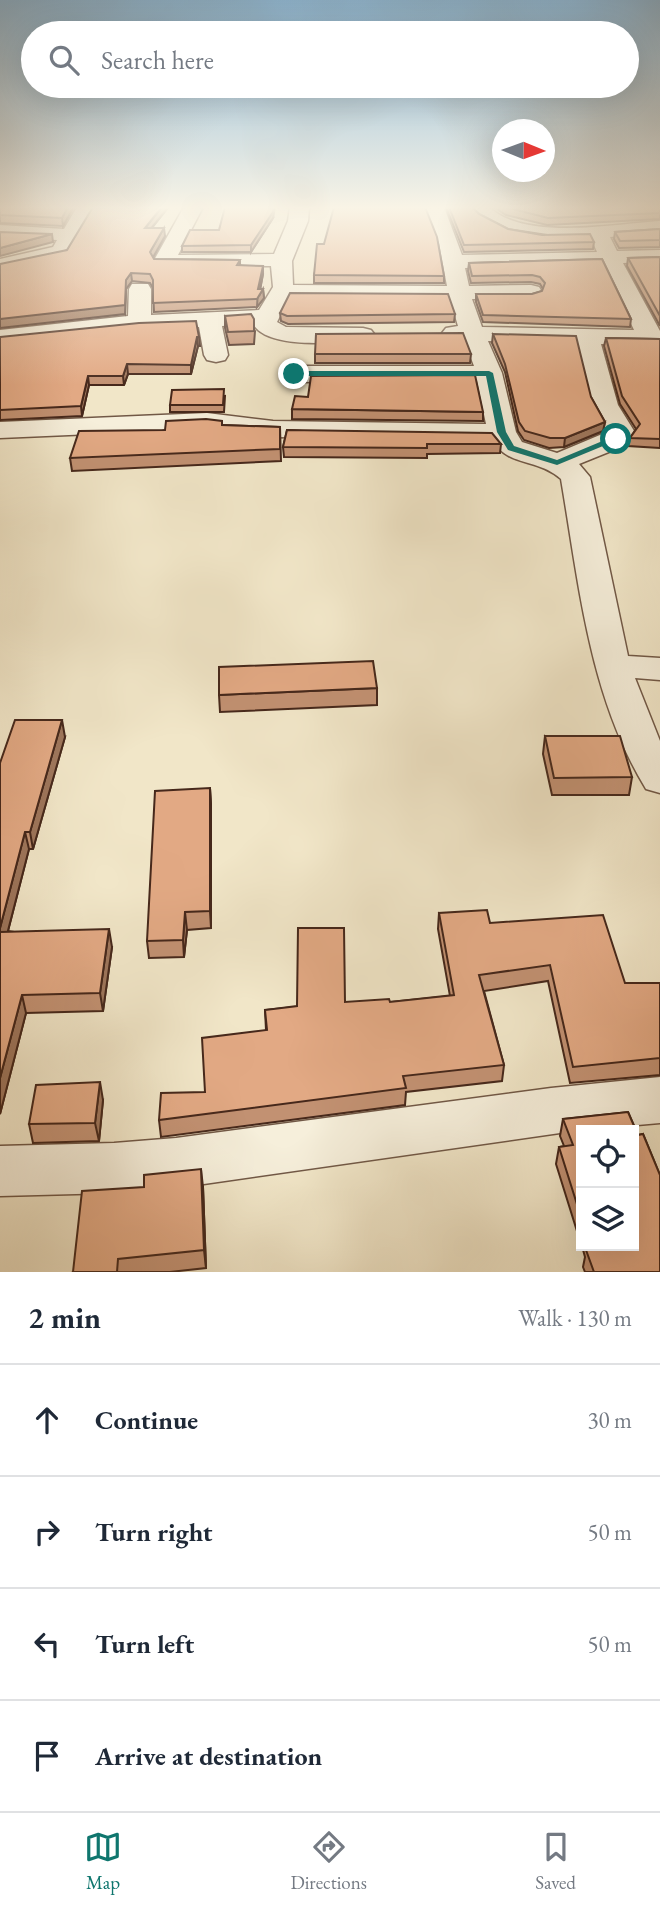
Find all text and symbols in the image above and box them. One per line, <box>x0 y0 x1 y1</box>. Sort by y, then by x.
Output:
search box <box>21 21 639 98</box>
icon: search <box>45 41 83 79</box>
text: Search here <box>101 43 214 77</box>
north arrow <box>492 119 555 182</box>
route end <box>278 358 309 389</box>
route start <box>600 423 631 454</box>
map controls <box>576 1125 639 1251</box>
button: locate <box>576 1125 639 1188</box>
button: layers <box>576 1188 639 1251</box>
text: 2 min <box>28 1298 101 1337</box>
text: Walk · 130 m <box>518 1303 632 1333</box>
icon: ahead <box>28 1401 66 1439</box>
text: Continue <box>95 1403 198 1437</box>
text: 30 m <box>587 1405 632 1435</box>
icon: right <box>28 1513 66 1551</box>
text: Turn right <box>95 1515 213 1549</box>
text: 50 m <box>587 1517 632 1547</box>
icon: left <box>28 1625 66 1663</box>
text: Turn left <box>95 1627 194 1661</box>
text: 50 m <box>587 1629 632 1659</box>
icon: arrive <box>28 1737 66 1775</box>
text: Arrive at destination <box>95 1739 322 1773</box>
tab: Map <box>84 1828 122 1895</box>
tab: Directions <box>290 1828 367 1895</box>
tab: Saved <box>535 1828 576 1895</box>

